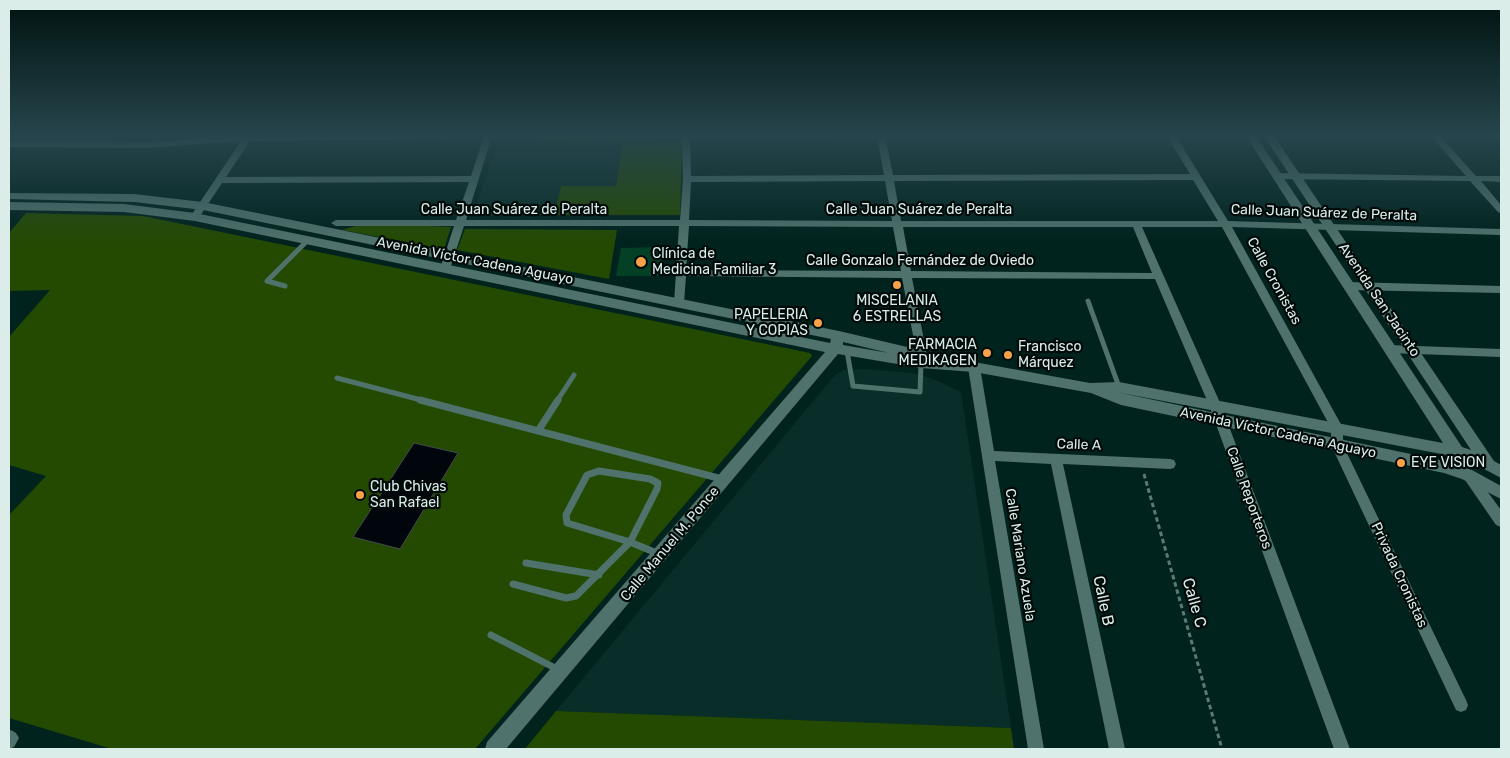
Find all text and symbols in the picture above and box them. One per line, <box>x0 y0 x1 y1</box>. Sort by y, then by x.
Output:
street label: Calle Juan Suárez de Peralta <box>1231 201 1417 225</box>
street label: Calle Juan Suárez de Peralta <box>421 202 607 218</box>
street label: Calle Juan Suárez de Peralta <box>826 202 1012 218</box>
street label: Avenida Víctor Cadena Aguayo <box>375 234 575 288</box>
street label: Calle Cronistas <box>1243 235 1305 327</box>
street label: Avenida San Jacinto <box>1335 240 1423 360</box>
place label: Clínica de Medicina Familiar 3 <box>652 246 776 278</box>
street label: Calle Gonzalo Fernández de Oviedo <box>806 253 1034 269</box>
marker: Clínica de Medicina Familiar 3 <box>634 255 648 269</box>
marker: MISCELANIA 6 ESTRELLAS <box>891 279 903 291</box>
place label: MISCELANIA 6 ESTRELLAS <box>853 293 941 326</box>
place label: PAPELERIA Y COPIAS <box>734 307 808 340</box>
marker: PAPELERIA Y COPIAS <box>812 317 824 329</box>
place label: FARMACIA MEDIKAGEN <box>899 337 977 370</box>
place label: Francisco Márquez <box>1018 339 1081 372</box>
marker: FARMACIA MEDIKAGEN <box>981 347 993 359</box>
marker: Francisco Márquez <box>1002 349 1014 361</box>
street label: Avenida Víctor Cadena Aguayo <box>1178 404 1378 462</box>
street label: Calle A <box>1056 436 1102 454</box>
street label: Calle Reporteros <box>1223 445 1275 551</box>
place label: EYE VISION <box>1411 455 1485 471</box>
marker: EYE VISION <box>1395 457 1407 469</box>
place label: Club Chivas San Rafael <box>370 479 446 512</box>
street label: Calle Manuel M. Ponce <box>617 483 723 605</box>
street label: Calle Mariano Azuela <box>1001 487 1039 623</box>
marker: Club Chivas San Rafael <box>354 489 366 501</box>
street label: Privada Cronistas <box>1367 520 1431 630</box>
street label: Calle B <box>1088 574 1118 628</box>
street label: Calle C <box>1178 576 1210 630</box>

